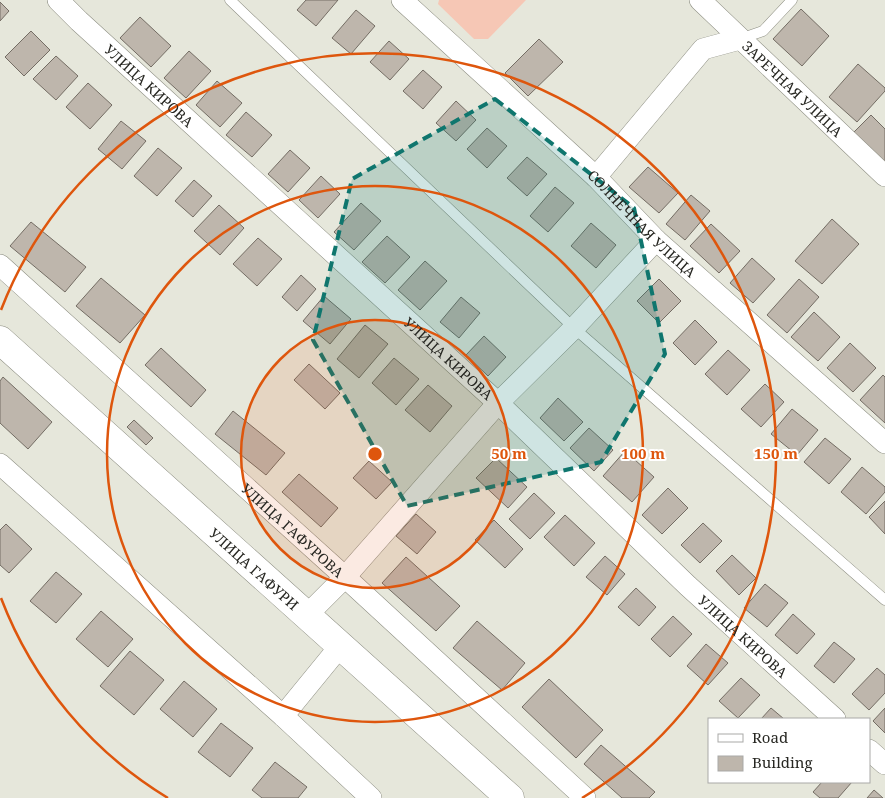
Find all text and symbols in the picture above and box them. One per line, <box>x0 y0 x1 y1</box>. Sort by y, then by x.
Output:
street label: ЗАРЕЧНАЯ УЛИЦА <box>738 36 847 141</box>
street label: УЛИЦА КИРОВА <box>101 40 198 131</box>
street label: СОЛНЕЧНАЯ УЛИЦА <box>584 165 701 281</box>
street label: УЛИЦА КИРОВА <box>400 313 497 404</box>
text: 50 m <box>491 443 527 463</box>
text: 100 m <box>621 443 665 463</box>
text: 150 m <box>754 443 798 463</box>
centre of rings <box>366 445 384 463</box>
street label: УЛИЦА ГАФУРОВА <box>238 479 348 581</box>
street label: УЛИЦА ГАФУРИ <box>206 523 303 614</box>
street label: УЛИЦА КИРОВА <box>694 591 792 681</box>
legend <box>708 718 870 783</box>
text: Road <box>752 727 788 747</box>
text: Building <box>752 752 813 772</box>

